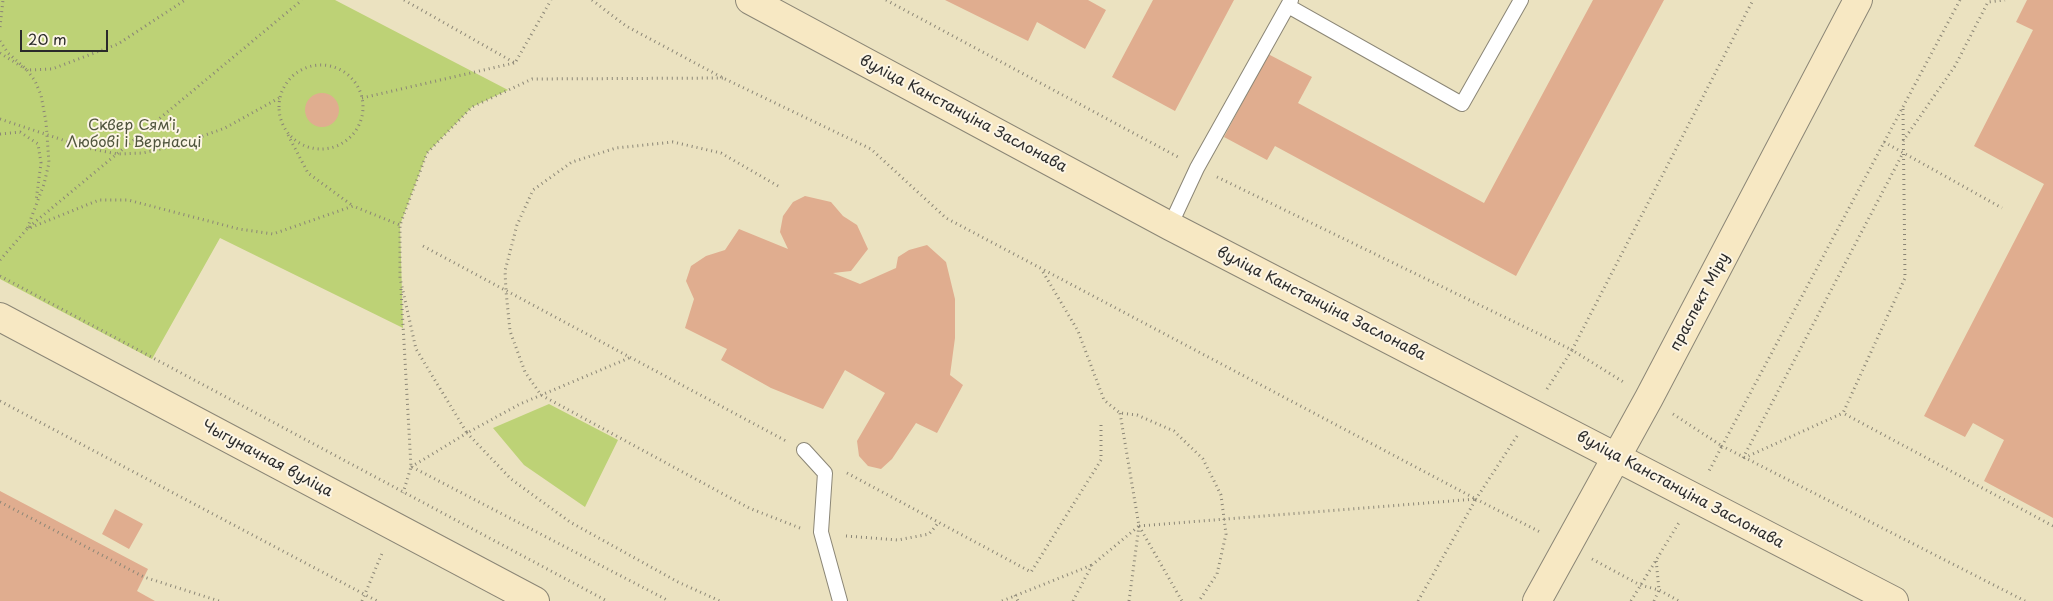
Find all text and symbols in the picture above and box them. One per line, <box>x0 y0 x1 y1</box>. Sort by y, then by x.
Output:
scale bar <box>22 20 110 52</box>
text: 20 m <box>28 27 67 50</box>
street label: вуліца Канстанціна Заслонава <box>856 52 1070 176</box>
park label: Сквер Сямʼі, Любові і Вернасці <box>66 117 202 152</box>
street label: вуліца Канстанціна Заслонава <box>1213 243 1429 365</box>
street label: праспект Міру <box>1667 250 1733 354</box>
street label: Чыгуначная вуліца <box>198 417 336 501</box>
street label: вуліца Канстанціна Заслонава <box>1573 428 1787 552</box>

